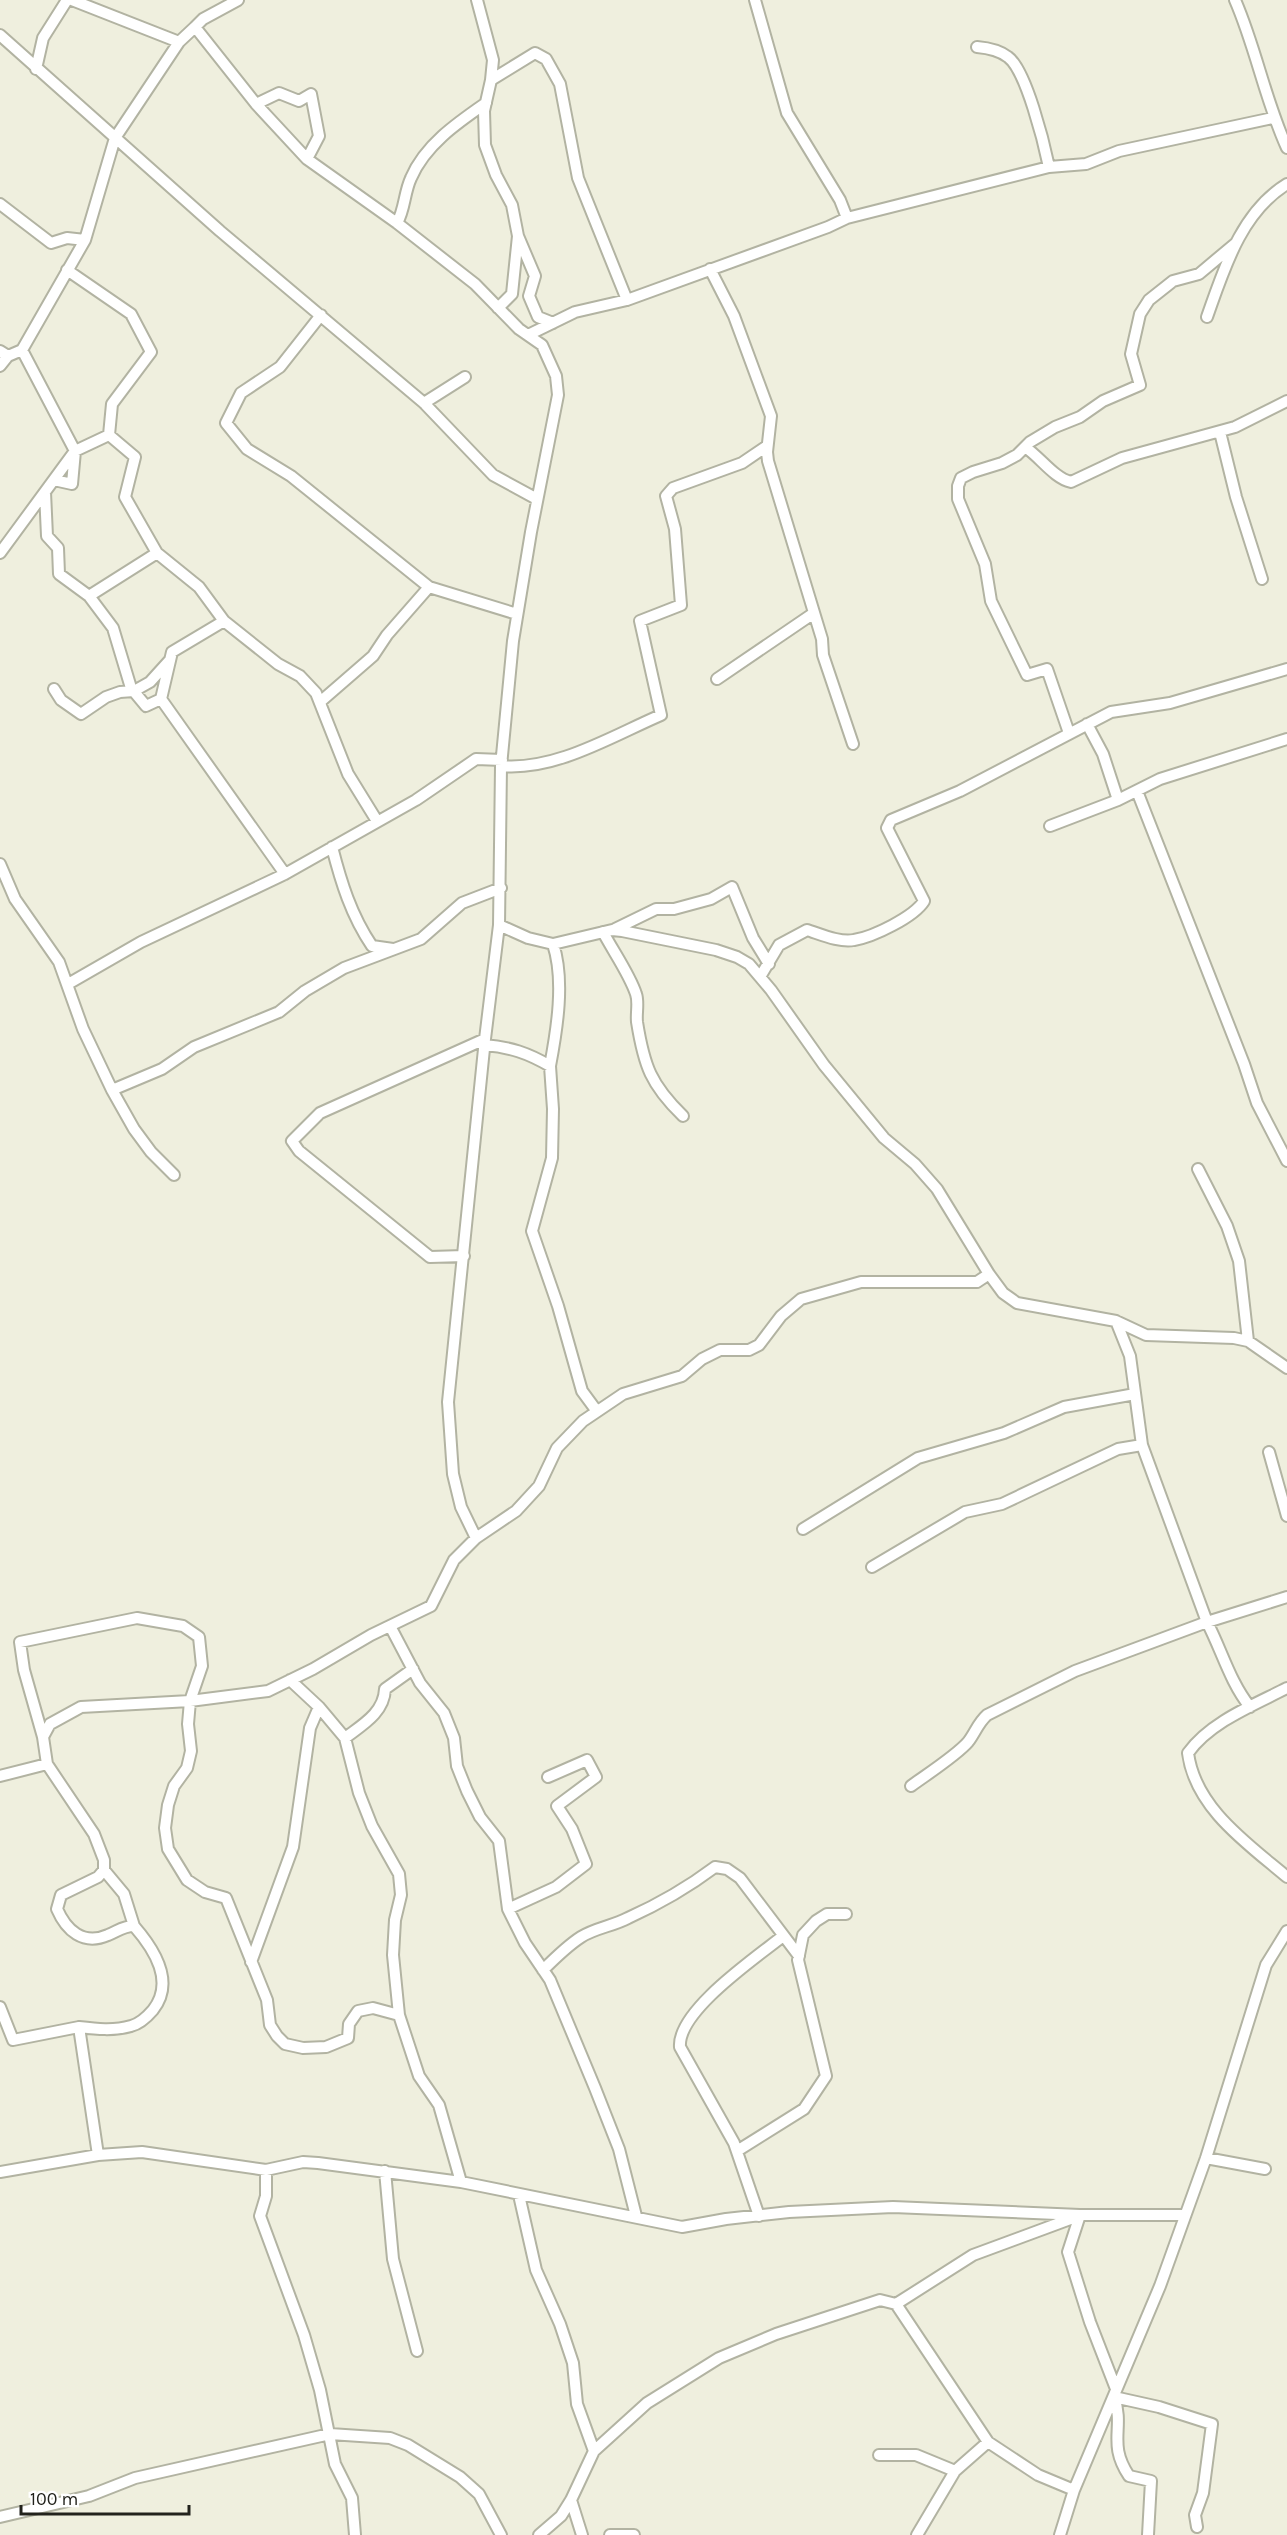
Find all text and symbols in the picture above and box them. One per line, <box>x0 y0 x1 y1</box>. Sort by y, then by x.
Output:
scale bar <box>21 2478 189 2516</box>
text: 100 m <box>30 2488 78 2510</box>

